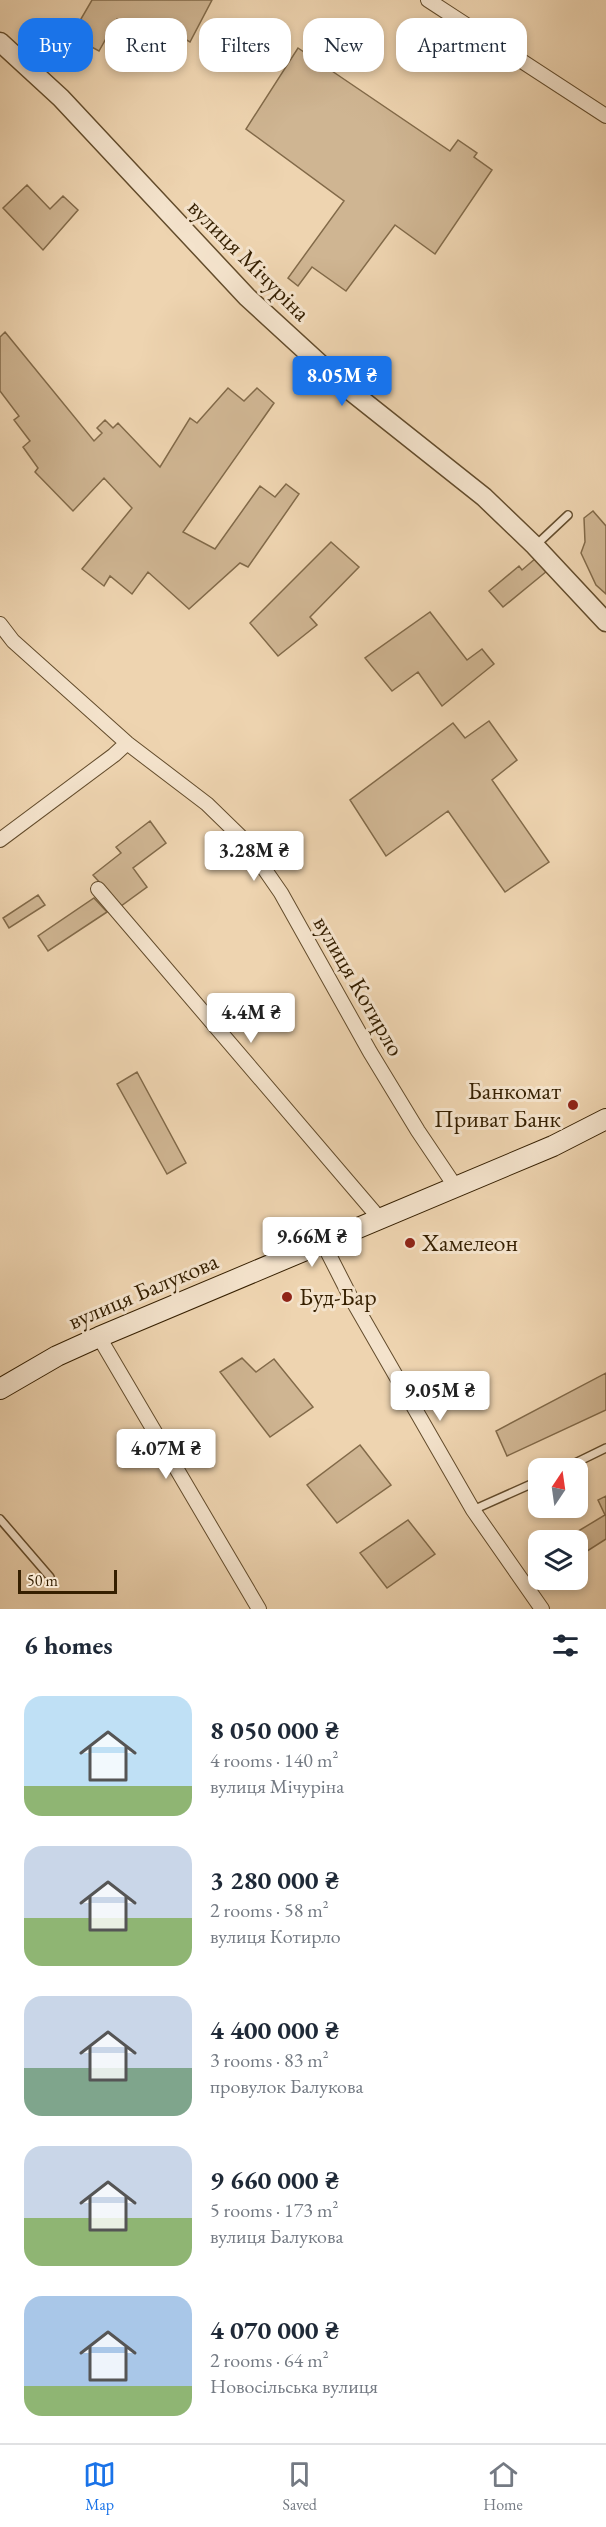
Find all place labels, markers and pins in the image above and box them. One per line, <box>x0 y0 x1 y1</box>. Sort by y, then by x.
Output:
pin: 8.05M ₴ <box>287 356 397 407</box>
pin: 3.28M ₴ <box>199 831 309 882</box>
pin: 4.4M ₴ <box>202 993 300 1044</box>
place label: Банкомат Приват Банк <box>434 1075 562 1134</box>
marker: Банкомат Приват Банк <box>566 1098 580 1112</box>
pin: 9.66M ₴ <box>257 1217 367 1268</box>
place label: Хамелеон <box>421 1227 518 1258</box>
marker: Хамелеон <box>403 1236 417 1250</box>
place label: Буд-Бар <box>299 1281 377 1312</box>
marker: Буд-Бар <box>280 1290 294 1304</box>
pin: 9.05M ₴ <box>385 1371 495 1422</box>
pin: 4.07M ₴ <box>111 1429 221 1480</box>

